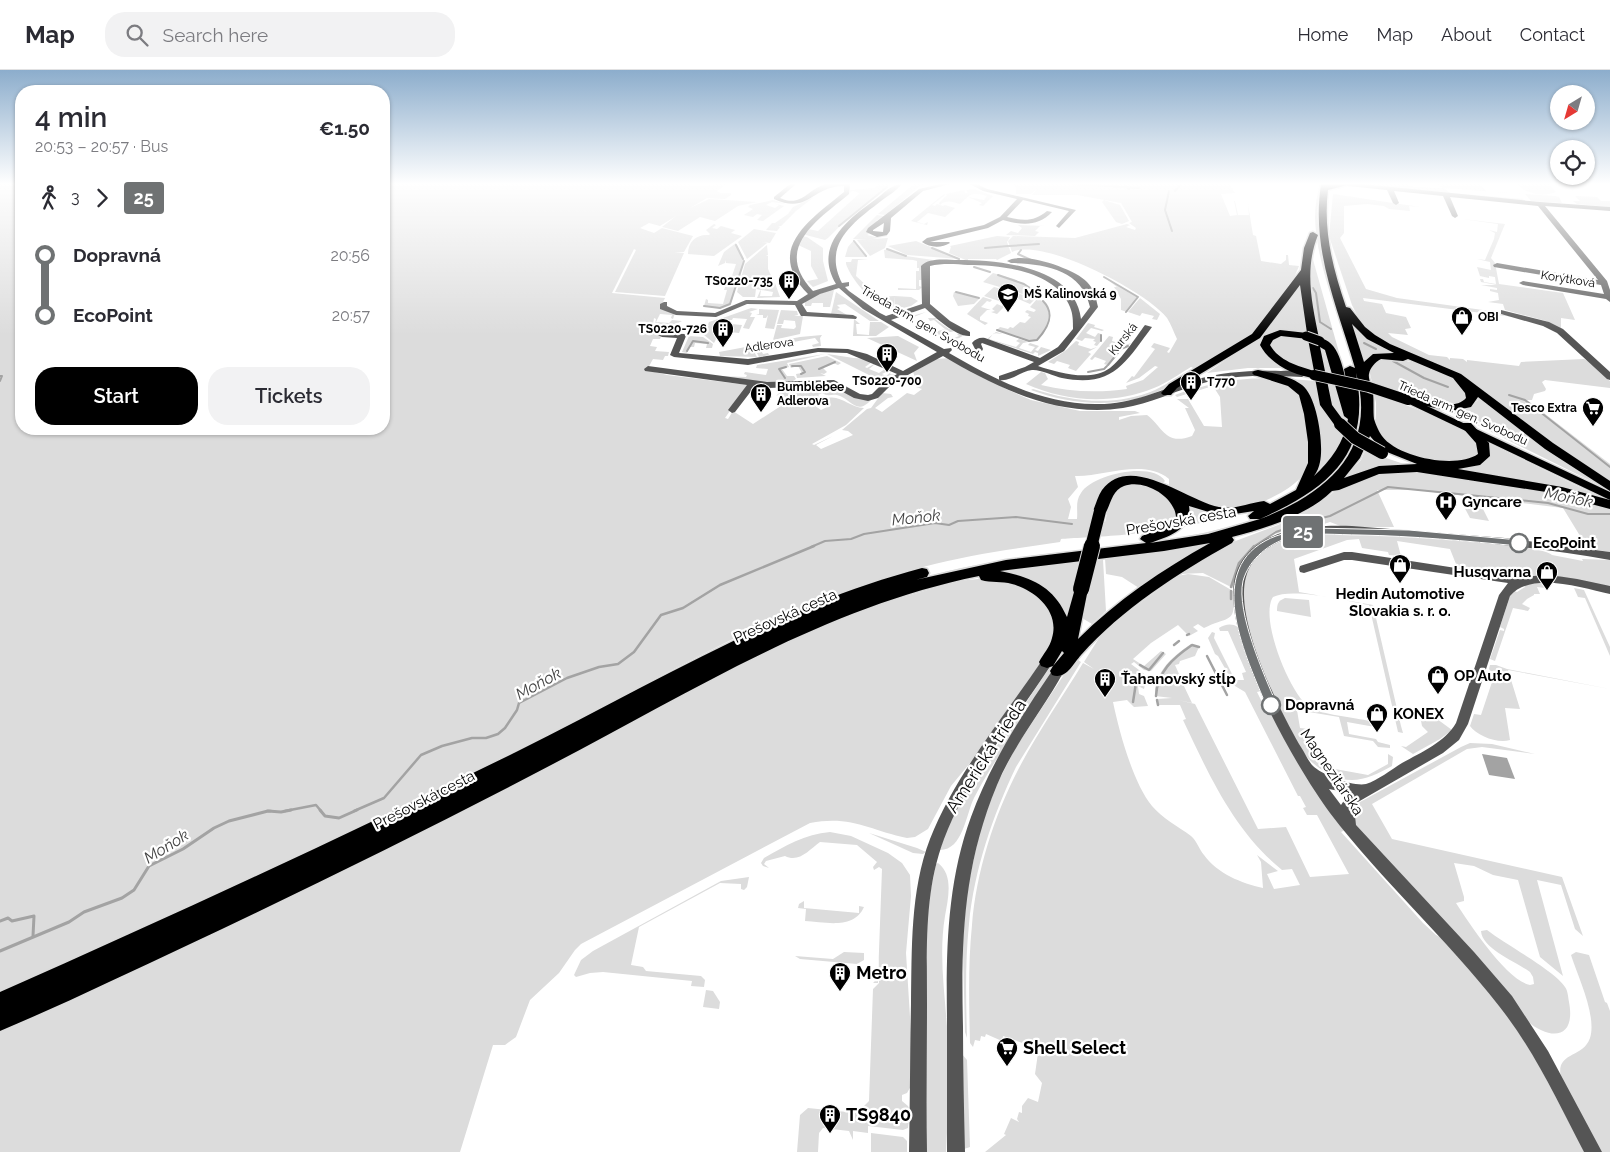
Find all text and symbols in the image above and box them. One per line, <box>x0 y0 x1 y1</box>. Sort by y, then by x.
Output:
search box <box>105 12 455 57</box>
text: Map <box>25 20 75 49</box>
icon: search <box>123 21 151 49</box>
text: Search here <box>163 24 268 46</box>
text: Home <box>1297 24 1348 45</box>
text: Map <box>1376 24 1413 45</box>
text: About <box>1441 24 1492 45</box>
text: Contact <box>1520 24 1585 45</box>
north arrow <box>1550 85 1595 130</box>
map controls <box>1550 85 1595 185</box>
text: 4 min <box>35 101 107 134</box>
text: €1.50 <box>319 117 370 139</box>
text: 20:53 – 20:57 · Bus <box>35 137 168 156</box>
button: locate <box>1550 140 1595 185</box>
icon: walk <box>35 184 63 212</box>
icon: forward <box>88 184 116 212</box>
text: 25 <box>134 187 154 208</box>
text: 3 <box>71 188 80 207</box>
text: Dopravná <box>73 244 161 266</box>
text: 20:56 <box>330 246 370 265</box>
street label: Korýtková <box>1540 268 1596 290</box>
building icon: TS0220-735 <box>777 269 801 300</box>
place label: TS0220-735 <box>705 274 773 288</box>
school or university icon: MŠ Kalinovská 9 <box>996 282 1020 313</box>
street label: Trieda arm. gen. Svobodu <box>859 283 987 365</box>
place label: MŠ Kalinovská 9 <box>1024 285 1117 301</box>
text: EcoPoint <box>73 304 153 326</box>
shop icon: OBI <box>1450 305 1474 336</box>
text: 20:57 <box>332 306 370 325</box>
place label: OBI <box>1478 310 1499 324</box>
building icon: TS0220-726 <box>711 317 735 348</box>
street label: Kurská <box>1106 320 1140 358</box>
place label: TS0220-726 <box>638 322 707 336</box>
street label: Adlerova <box>744 335 794 355</box>
building icon: TS0220-700 <box>875 342 899 373</box>
button: Start <box>35 367 198 425</box>
button: Tickets <box>208 367 370 425</box>
building icon: T770 <box>1179 370 1203 401</box>
place label: TS0220-700 <box>852 374 922 388</box>
place label: T770 <box>1207 375 1235 389</box>
street label: Trieda arm. gen. Svobodu <box>1396 378 1530 448</box>
place label: Bumblebee Adlerova <box>777 380 844 408</box>
building icon: Bumblebee Adlerova <box>749 382 773 413</box>
supermarket icon: Tesco Extra <box>1581 396 1605 427</box>
place label: Tesco Extra <box>1511 401 1577 415</box>
water label: Moňok <box>1543 483 1595 512</box>
hospital icon: Gyncare <box>1434 490 1458 521</box>
place label: Gyncare <box>1462 493 1522 511</box>
street label: Prešovská cesta <box>1125 502 1237 540</box>
water label: Moňok <box>891 505 942 530</box>
line badge: 25 <box>1280 516 1326 548</box>
text: 25 <box>1293 521 1313 542</box>
marker: EcoPoint <box>1509 533 1529 553</box>
place label: EcoPoint <box>1533 534 1596 552</box>
shop icon: Hedin Automotive Slovakia s. r. o. <box>1388 553 1412 584</box>
shop icon: Husqvarna <box>1535 560 1559 591</box>
place label: Husqvarna <box>1454 563 1531 581</box>
street label: Prešovská cesta <box>730 585 840 647</box>
place label: Hedin Automotive Slovakia s. r. o. <box>1335 585 1465 620</box>
water label: Moňok <box>512 663 565 704</box>
shop icon: OP Auto <box>1426 664 1450 695</box>
building icon: Ťahanovský stĺp <box>1093 667 1117 698</box>
place label: OP Auto <box>1454 667 1511 685</box>
place label: Ťahanovský stĺp <box>1121 670 1236 688</box>
street label: Americká trieda <box>941 695 1030 816</box>
marker: Dopravná <box>1261 695 1281 715</box>
place label: Dopravná <box>1285 696 1355 714</box>
shop icon: KONEX <box>1365 702 1389 733</box>
place label: KONEX <box>1393 705 1444 723</box>
street label: Magnezitárska <box>1296 725 1368 819</box>
street label: Prešovská cesta <box>370 767 478 833</box>
water label: Moňok <box>140 825 192 868</box>
building icon: Metro <box>828 961 852 992</box>
place label: Metro <box>856 962 907 983</box>
supermarket icon: Shell Select <box>995 1036 1019 1067</box>
place label: Shell Select <box>1023 1037 1126 1058</box>
building icon: TS9840 <box>818 1103 842 1134</box>
place label: TS9840 <box>846 1104 911 1125</box>

